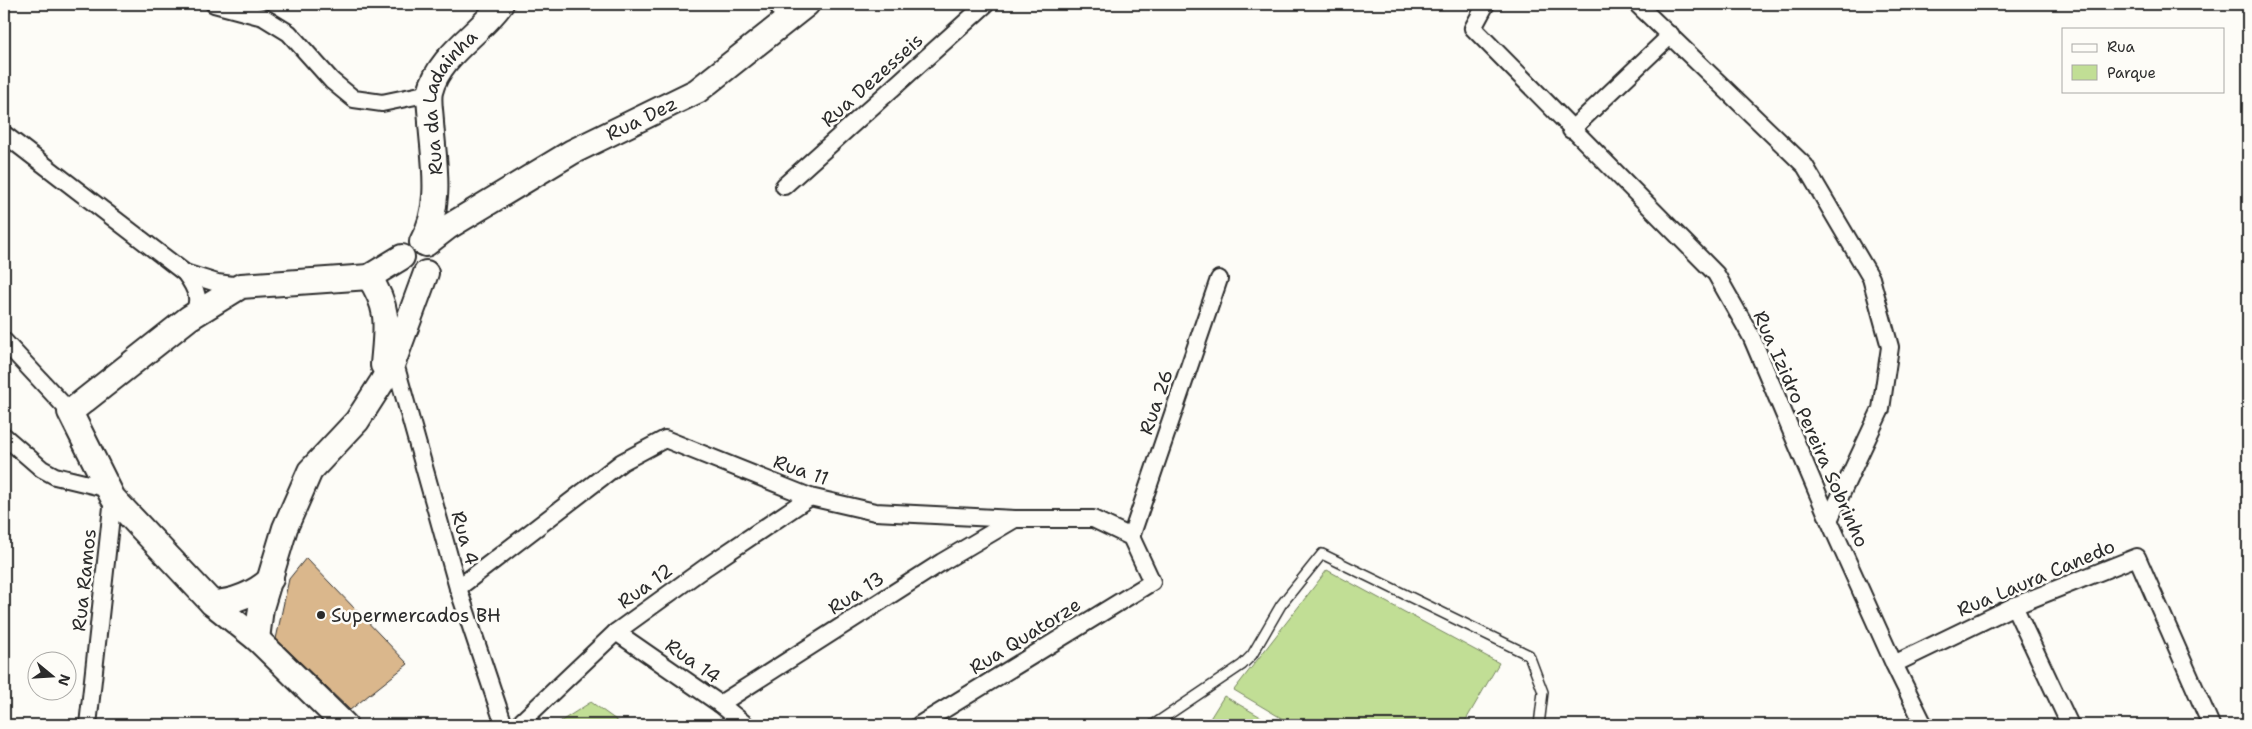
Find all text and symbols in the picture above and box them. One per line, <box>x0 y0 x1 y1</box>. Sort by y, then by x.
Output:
street label: Rua da Ladainha <box>417 24 483 176</box>
street label: Rua Dezesseis <box>816 28 928 132</box>
legend <box>2062 28 2224 92</box>
text: Rua <box>2107 37 2136 57</box>
text: Parque <box>2107 63 2156 83</box>
street label: Rua Dez <box>602 90 681 146</box>
street label: Rua Izidro Pereira Sobrinho <box>1747 307 1875 551</box>
street label: Rua 26 <box>1133 366 1179 438</box>
street label: Rua 11 <box>770 449 832 491</box>
street label: Rua 4 <box>445 508 485 568</box>
street label: Rua Ramos <box>66 527 102 633</box>
street label: Rua Laura Canedo <box>1953 533 2119 623</box>
street label: Rua 12 <box>613 558 677 614</box>
street label: Rua 13 <box>823 566 889 620</box>
street label: Rua Quatorze <box>965 592 1085 680</box>
place label: Supermercados BH <box>331 603 501 628</box>
marker: Supermercados BH <box>315 609 327 621</box>
street label: Rua 14 <box>660 633 726 689</box>
north arrow <box>28 652 78 702</box>
text: N <box>54 672 75 688</box>

